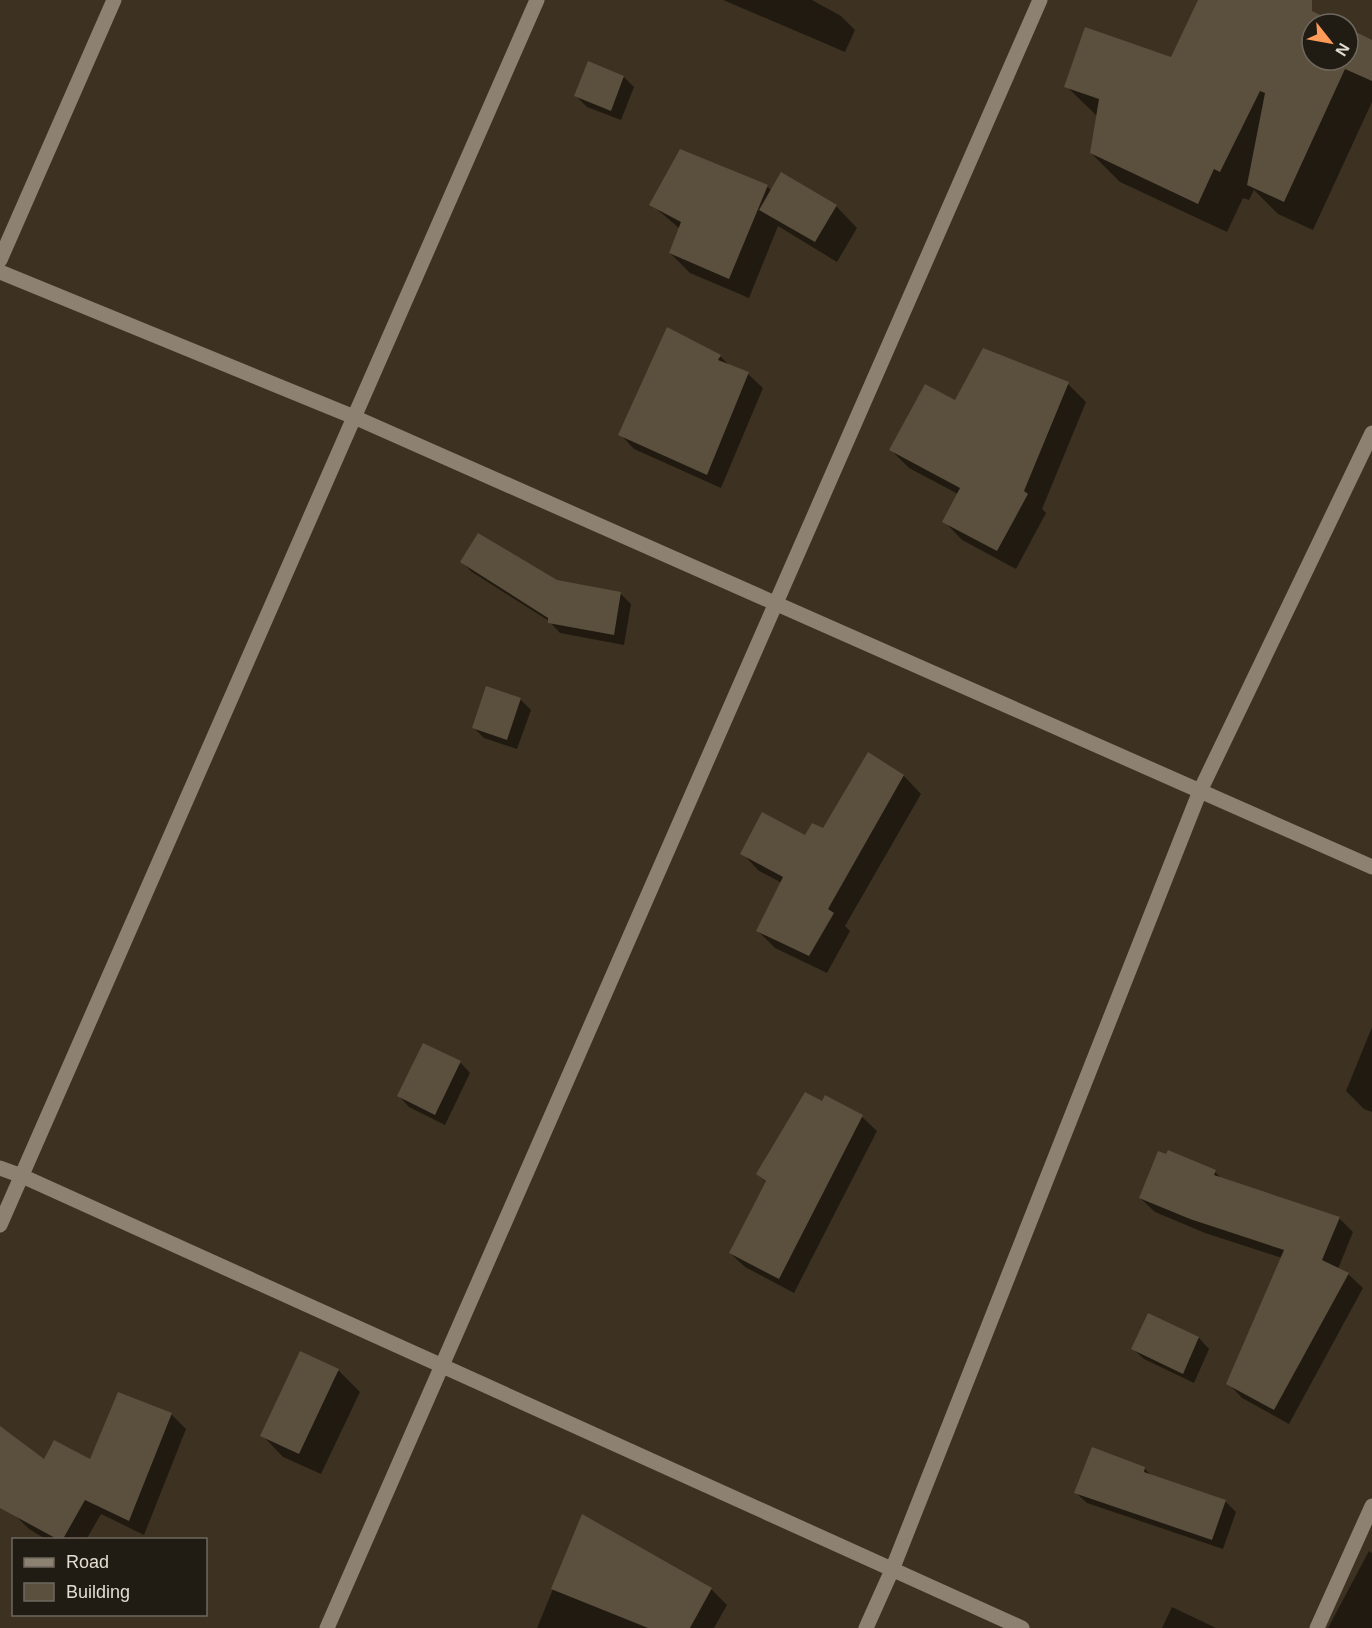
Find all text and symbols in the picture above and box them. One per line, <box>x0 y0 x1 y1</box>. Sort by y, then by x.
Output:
north arrow <box>1300 12 1360 72</box>
text: N <box>1332 40 1353 59</box>
legend <box>12 1538 207 1616</box>
text: Road <box>66 1552 109 1572</box>
text: Building <box>66 1582 130 1602</box>

